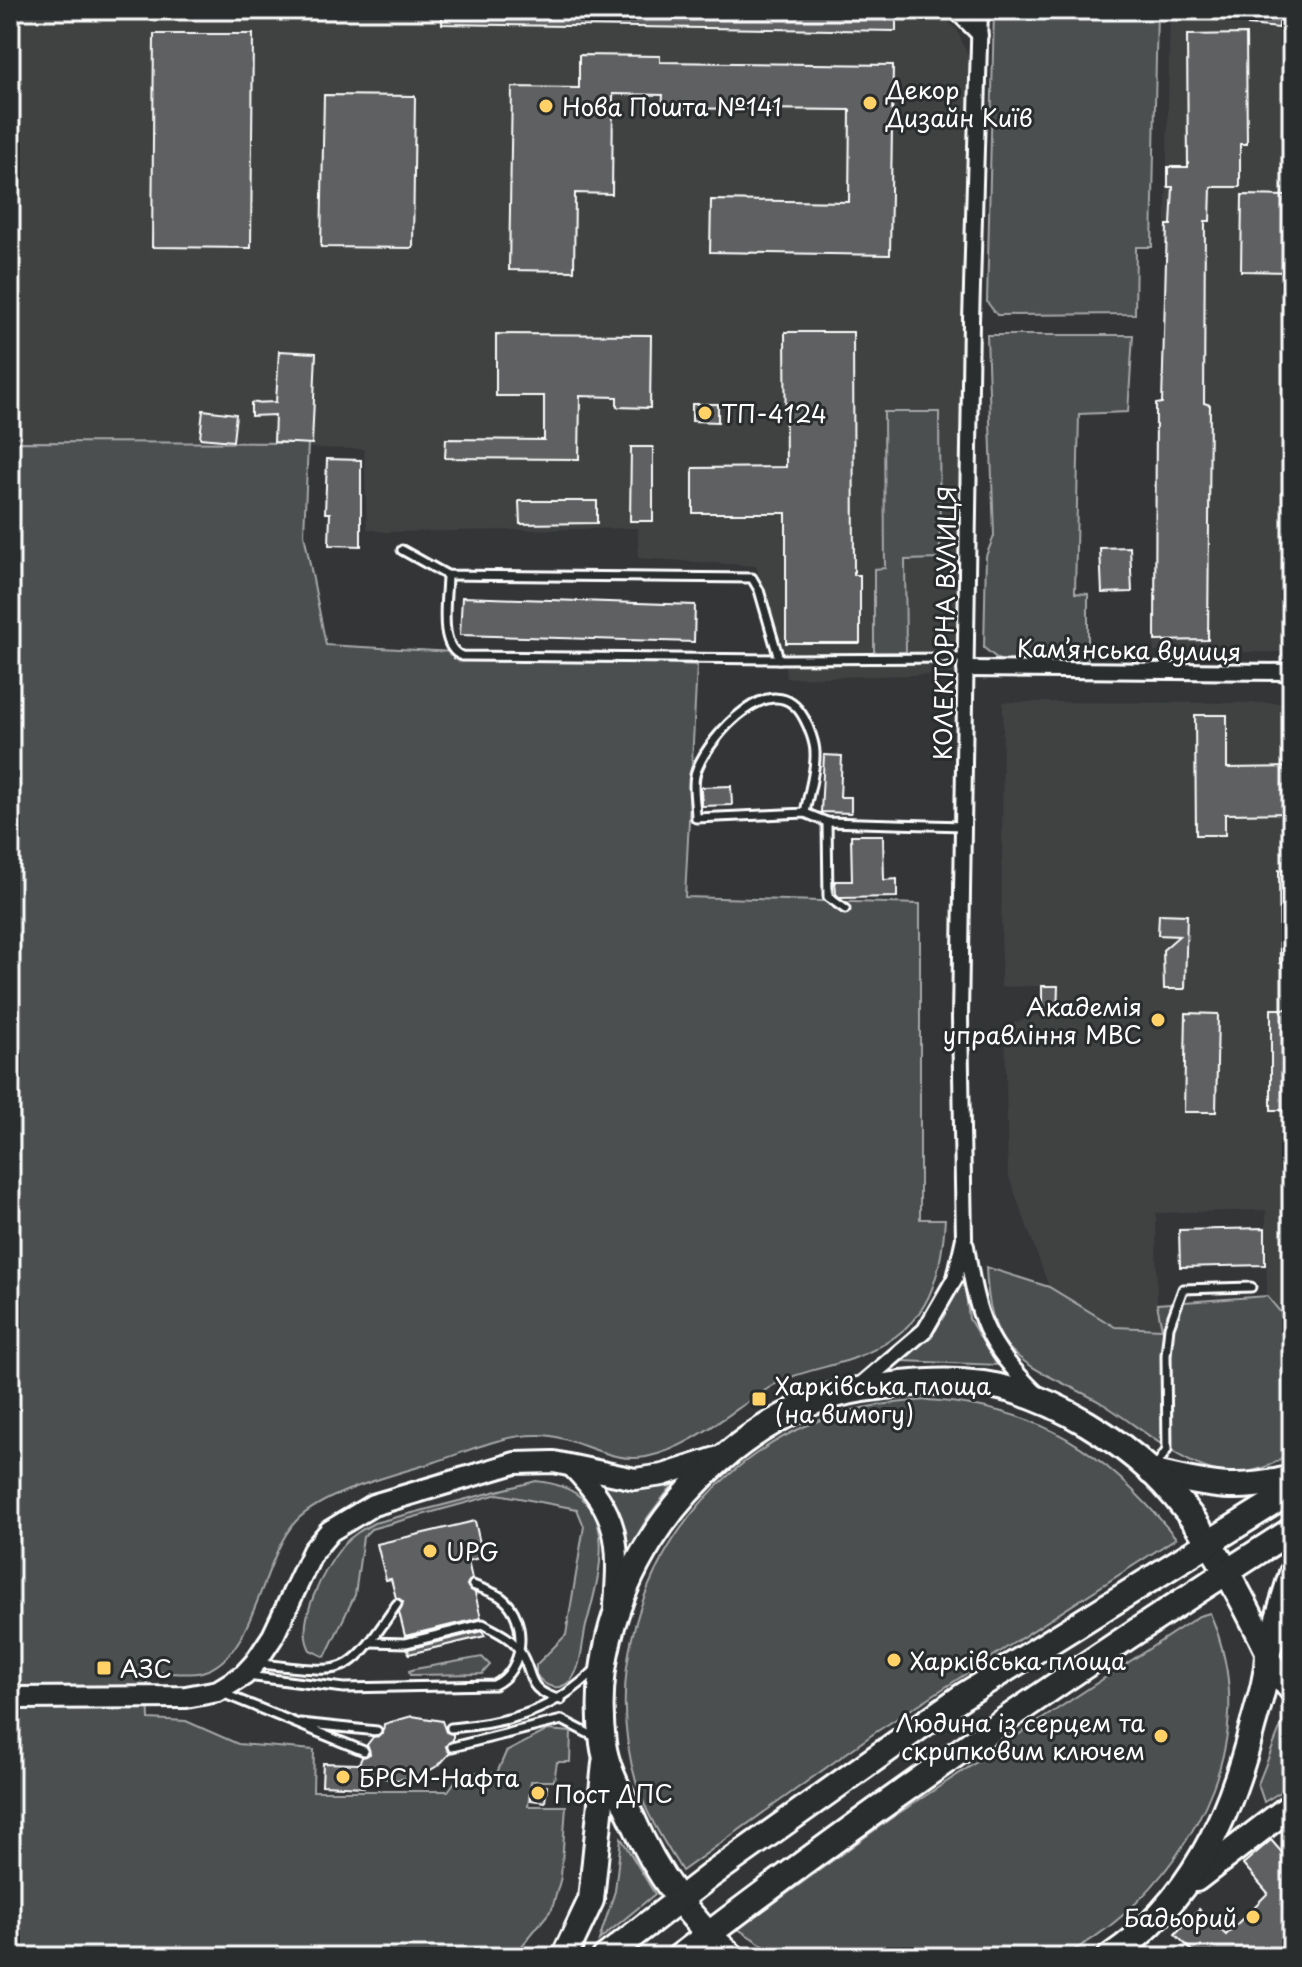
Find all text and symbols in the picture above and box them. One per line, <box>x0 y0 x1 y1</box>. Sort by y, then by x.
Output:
place label: Декор Дизайн Київ <box>885 71 1033 135</box>
place label: Нова Пошта №141 <box>562 88 782 124</box>
marker: Декор Дизайн Київ <box>861 94 879 112</box>
marker: Нова Пошта №141 <box>537 97 555 115</box>
place label: ТП-4124 <box>721 395 827 431</box>
marker: ТП-4124 <box>696 404 714 422</box>
street label: КОЛЕКТОРНА ВУЛИЦЯ <box>924 486 964 760</box>
street label: Камʼянська вулиця <box>1017 629 1241 669</box>
place label: Академія управління МВС <box>943 988 1142 1052</box>
marker: Академія управління МВС <box>1149 1011 1167 1029</box>
place label: Харківська площа (на вимогу) <box>775 1367 991 1431</box>
marker: Харківська площа (на вимогу) <box>750 1390 768 1408</box>
place label: UPG <box>446 1533 499 1569</box>
marker: UPG <box>421 1542 439 1560</box>
place label: Харківська площа <box>910 1642 1126 1678</box>
place label: АЗС <box>120 1650 172 1686</box>
marker: Харківська площа <box>885 1651 903 1669</box>
marker: АЗС <box>95 1659 113 1677</box>
place label: Людина із серцем та скрипковим ключем <box>896 1704 1145 1768</box>
marker: Людина із серцем та скрипковим ключем <box>1152 1727 1170 1745</box>
place label: БРСМ-Нафта <box>359 1759 520 1795</box>
marker: БРСМ-Нафта <box>334 1768 352 1786</box>
place label: Пост ДПС <box>554 1775 673 1811</box>
marker: Пост ДПС <box>529 1784 547 1802</box>
place label: Бадьорий <box>1123 1899 1237 1935</box>
marker: Бадьорий <box>1244 1908 1262 1926</box>

